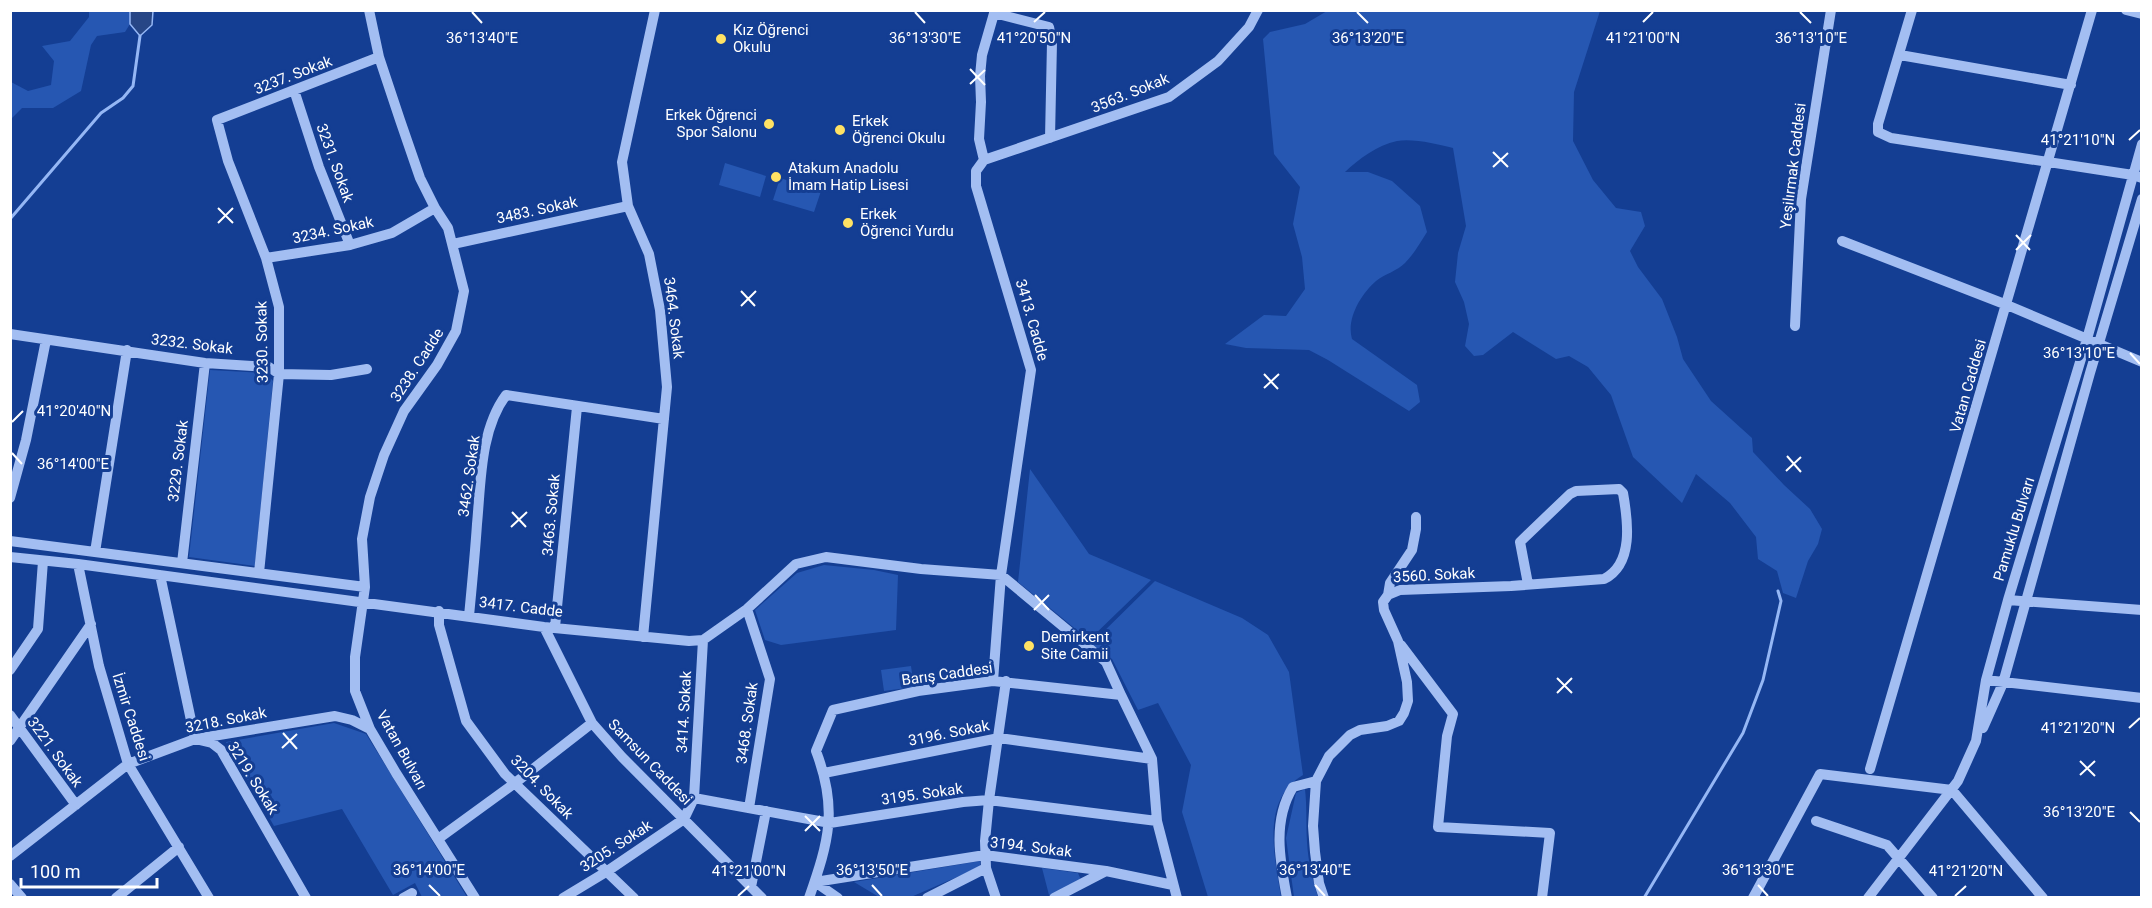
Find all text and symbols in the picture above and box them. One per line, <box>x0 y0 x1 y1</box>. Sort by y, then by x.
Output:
place label: Kız Öğrenci Okulu <box>733 21 809 56</box>
text: 36°13'40"E <box>446 29 519 47</box>
text: 36°13'30"E <box>889 29 962 47</box>
text: 41°20'50"N <box>997 29 1071 47</box>
text: 36°13'20"E <box>1332 29 1405 47</box>
text: 41°21'00"N <box>1606 29 1680 47</box>
text: 36°13'10"E <box>1775 29 1848 47</box>
marker: Kız Öğrenci Okulu <box>714 32 728 46</box>
street label: 3237. Sokak <box>251 52 335 98</box>
street label: 3563. Sokak <box>1089 69 1172 117</box>
street label: Yeşilırmak Caddesi <box>1776 102 1810 230</box>
place label: Erkek Öğrenci Spor Salonu <box>665 106 757 141</box>
place label: Erkek Öğrenci Okulu <box>852 112 945 147</box>
marker: Erkek Öğrenci Spor Salonu <box>762 117 776 131</box>
street label: 3231. Sokak <box>312 121 358 205</box>
marker: Erkek Öğrenci Okulu <box>833 123 847 137</box>
text: 41°21'10"N <box>2041 131 2115 149</box>
place label: Atakum Anadolu İmam Hatip Lisesi <box>788 159 909 194</box>
marker: Atakum Anadolu İmam Hatip Lisesi <box>769 170 783 184</box>
street label: 3483. Sokak <box>495 193 579 227</box>
place label: Erkek Öğrenci Yurdu <box>860 205 954 240</box>
street label: 3234. Sokak <box>291 213 375 247</box>
marker: Erkek Öğrenci Yurdu <box>841 216 855 230</box>
street label: 3464. Sokak <box>660 276 688 360</box>
street label: 3413. Cadde <box>1012 277 1052 363</box>
street label: 3230. Sokak <box>252 300 272 383</box>
street label: 3238. Cadde <box>387 325 447 405</box>
street label: 3232. Sokak <box>150 330 234 358</box>
street label: Vatan Caddesi <box>1946 337 1990 435</box>
text: 36°13'10"E <box>2043 344 2116 362</box>
text: 41°20'40"N <box>37 402 111 420</box>
street label: 3229. Sokak <box>164 419 192 503</box>
street label: 3462. Sokak <box>454 434 484 518</box>
text: 36°14'00"E <box>37 455 110 473</box>
street label: 3463. Sokak <box>538 473 564 557</box>
street label: Pamuklu Bulvarı <box>1990 475 2038 583</box>
street label: 3560. Sokak <box>1392 564 1476 586</box>
street label: 3417. Cadde <box>478 593 564 621</box>
place label: Demirkent Site Camii <box>1041 628 1109 663</box>
marker: Demirkent Site Camii <box>1022 639 1036 653</box>
street label: Barış Caddesi <box>900 659 994 689</box>
street label: 3414. Sokak <box>673 670 695 754</box>
street label: İzmir Caddesi <box>108 671 154 763</box>
street label: 3468. Sokak <box>732 681 762 765</box>
street label: 3218. Sokak <box>184 703 268 737</box>
street label: Vatan Bulvarı <box>373 707 431 793</box>
street label: 3221. Sokak <box>24 713 87 791</box>
street label: Samsun Caddesi <box>604 715 696 809</box>
street label: 3196. Sokak <box>907 716 991 750</box>
text: 41°21'20"N <box>2041 719 2115 737</box>
street label: 3219. Sokak <box>224 738 283 818</box>
street label: 3204. Sokak <box>507 751 577 823</box>
street label: 3195. Sokak <box>880 779 964 809</box>
text: 36°13'20"E <box>2043 803 2116 821</box>
street label: 3205. Sokak <box>577 816 656 876</box>
street label: 3194. Sokak <box>989 833 1073 861</box>
scale bar <box>21 851 158 889</box>
text: 100 m <box>30 861 81 882</box>
text: 36°14'00"E <box>393 861 466 879</box>
text: 36°13'50"E <box>836 861 909 879</box>
text: 36°13'40"E <box>1279 861 1352 879</box>
text: 36°13'30"E <box>1722 861 1795 879</box>
text: 41°21'00"N <box>712 862 786 880</box>
text: 41°21'20"N <box>1929 862 2003 880</box>

